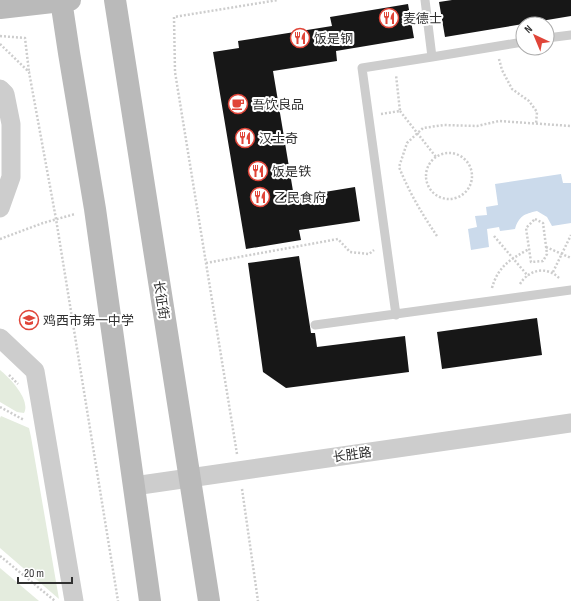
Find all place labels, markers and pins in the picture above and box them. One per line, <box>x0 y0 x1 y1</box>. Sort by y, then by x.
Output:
restaurant icon: 麦德士 <box>378 7 400 29</box>
place label: 麦德士 <box>403 11 442 27</box>
restaurant icon: 饭是钢 <box>289 27 311 49</box>
place label: 饭是钢 <box>314 31 353 47</box>
cafe icon: 吾饮良品 <box>227 93 249 115</box>
place label: 吾饮良品 <box>252 97 304 113</box>
restaurant icon: 汉士奇 <box>234 127 256 149</box>
place label: 汉士奇 <box>259 131 298 147</box>
restaurant icon: 饭是铁 <box>247 160 269 182</box>
place label: 饭是铁 <box>272 164 311 180</box>
restaurant icon: 乙民食府 <box>249 186 271 208</box>
place label: 乙民食府 <box>274 190 326 206</box>
school or university icon: 鸡西市第一中学 <box>18 309 40 331</box>
place label: 鸡西市第一中学 <box>43 313 134 329</box>

